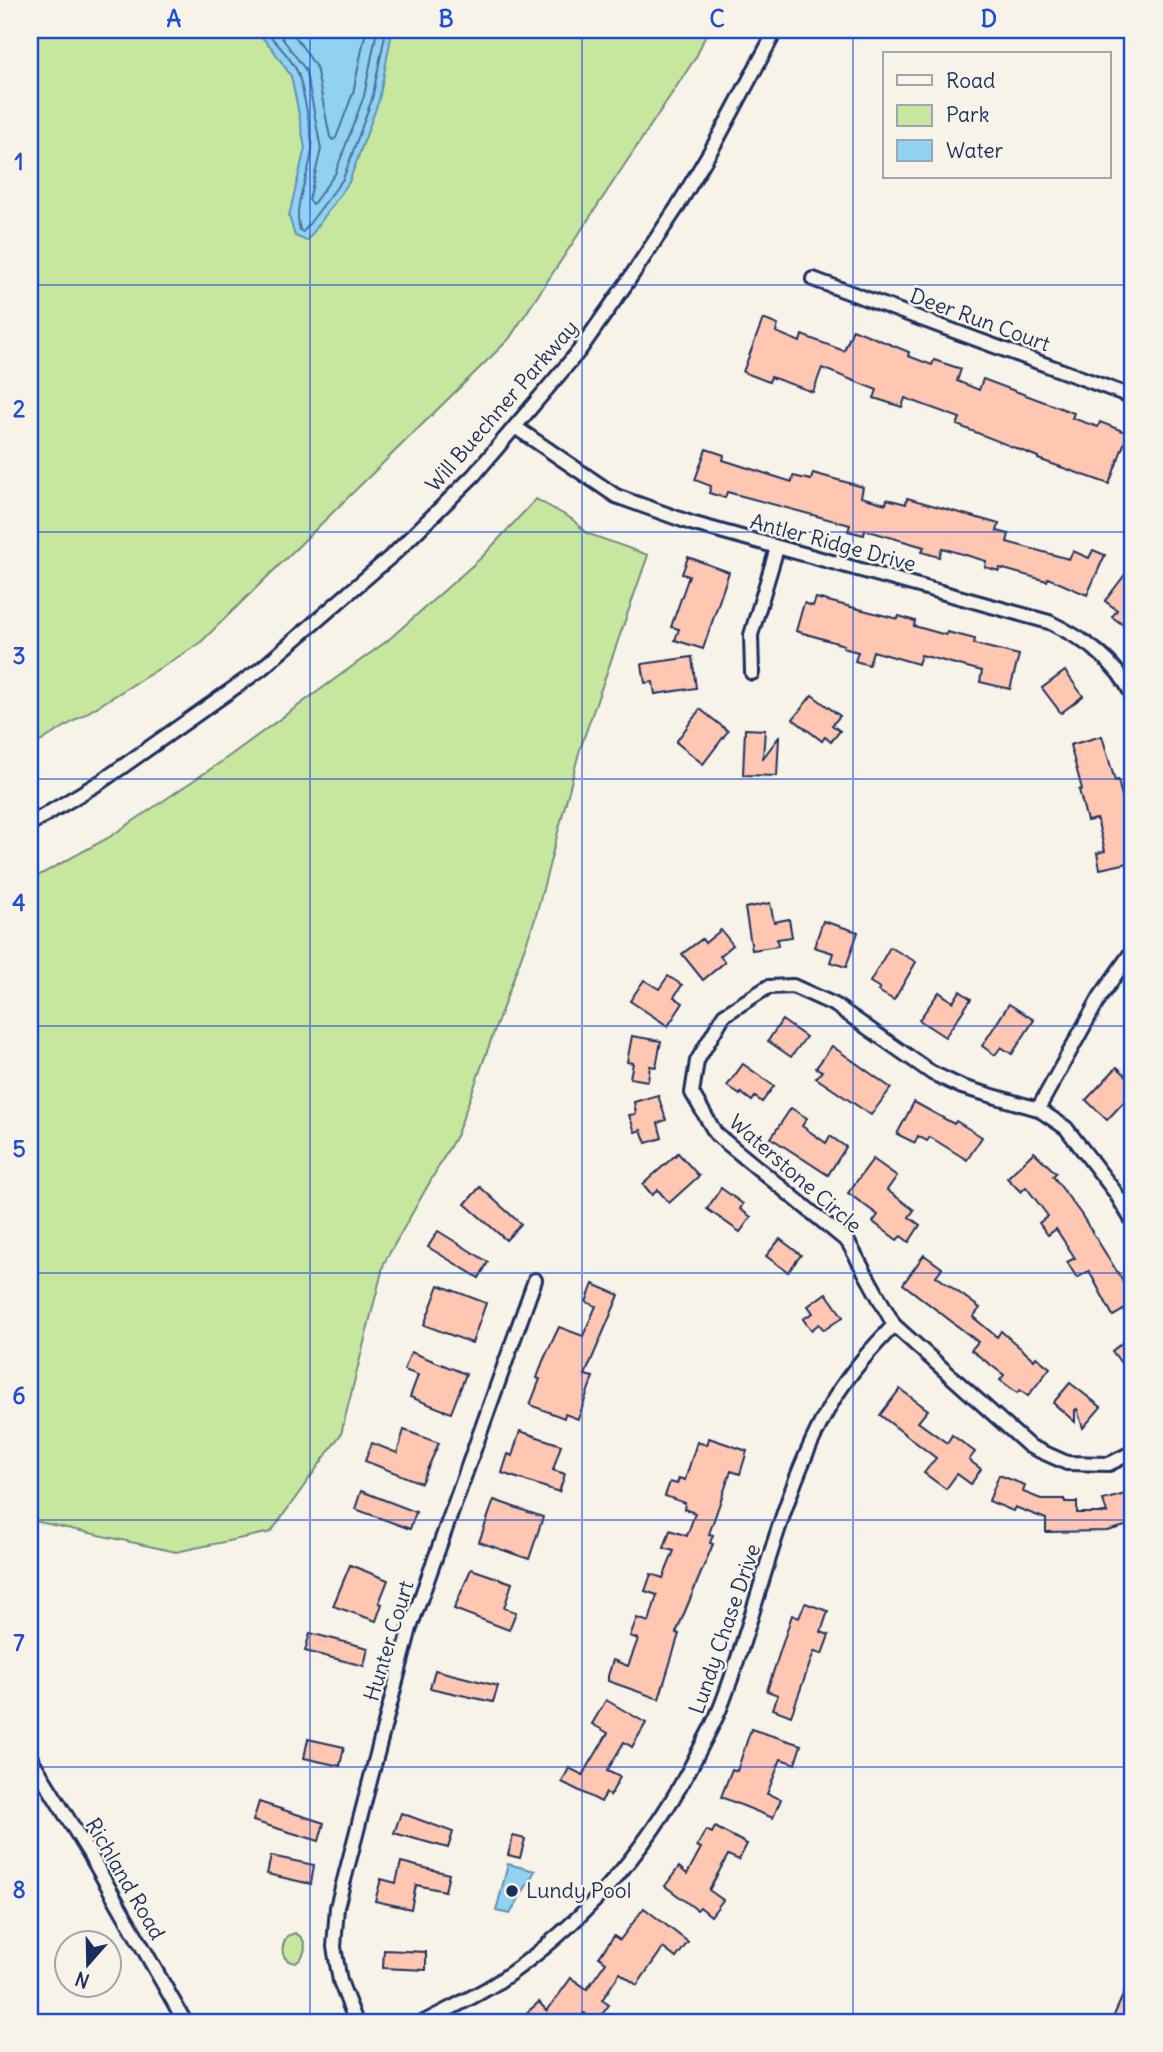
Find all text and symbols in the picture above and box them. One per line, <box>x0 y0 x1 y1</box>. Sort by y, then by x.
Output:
text: A <box>167 4 182 33</box>
text: B <box>438 4 454 33</box>
text: C <box>709 4 725 33</box>
text: D <box>981 4 997 33</box>
legend <box>883 52 1110 178</box>
text: Road <box>946 67 995 94</box>
text: Park <box>946 101 989 128</box>
text: Water <box>946 137 1004 164</box>
text: 1 <box>14 147 24 176</box>
street label: Deer Run Court <box>906 282 1054 357</box>
street label: Will Buechner Parkway <box>420 314 584 497</box>
text: 2 <box>13 394 26 423</box>
street label: Antler Ridge Drive <box>747 507 919 578</box>
text: 3 <box>12 641 26 670</box>
text: 4 <box>12 888 26 917</box>
street label: Waterstone Circle <box>723 1108 867 1239</box>
text: 5 <box>12 1134 26 1163</box>
text: 6 <box>12 1381 26 1410</box>
street label: Lundy Chase Drive <box>683 1540 766 1718</box>
street label: Hunter Court <box>357 1577 420 1704</box>
text: 7 <box>13 1628 25 1657</box>
street label: Richland Road <box>80 1813 171 1945</box>
text: 8 <box>12 1875 26 1904</box>
place label: Lundy Pool <box>526 1877 631 1904</box>
marker: Lundy Pool <box>504 1883 520 1899</box>
north arrow <box>52 1930 122 2000</box>
text: N <box>72 1966 92 1993</box>

